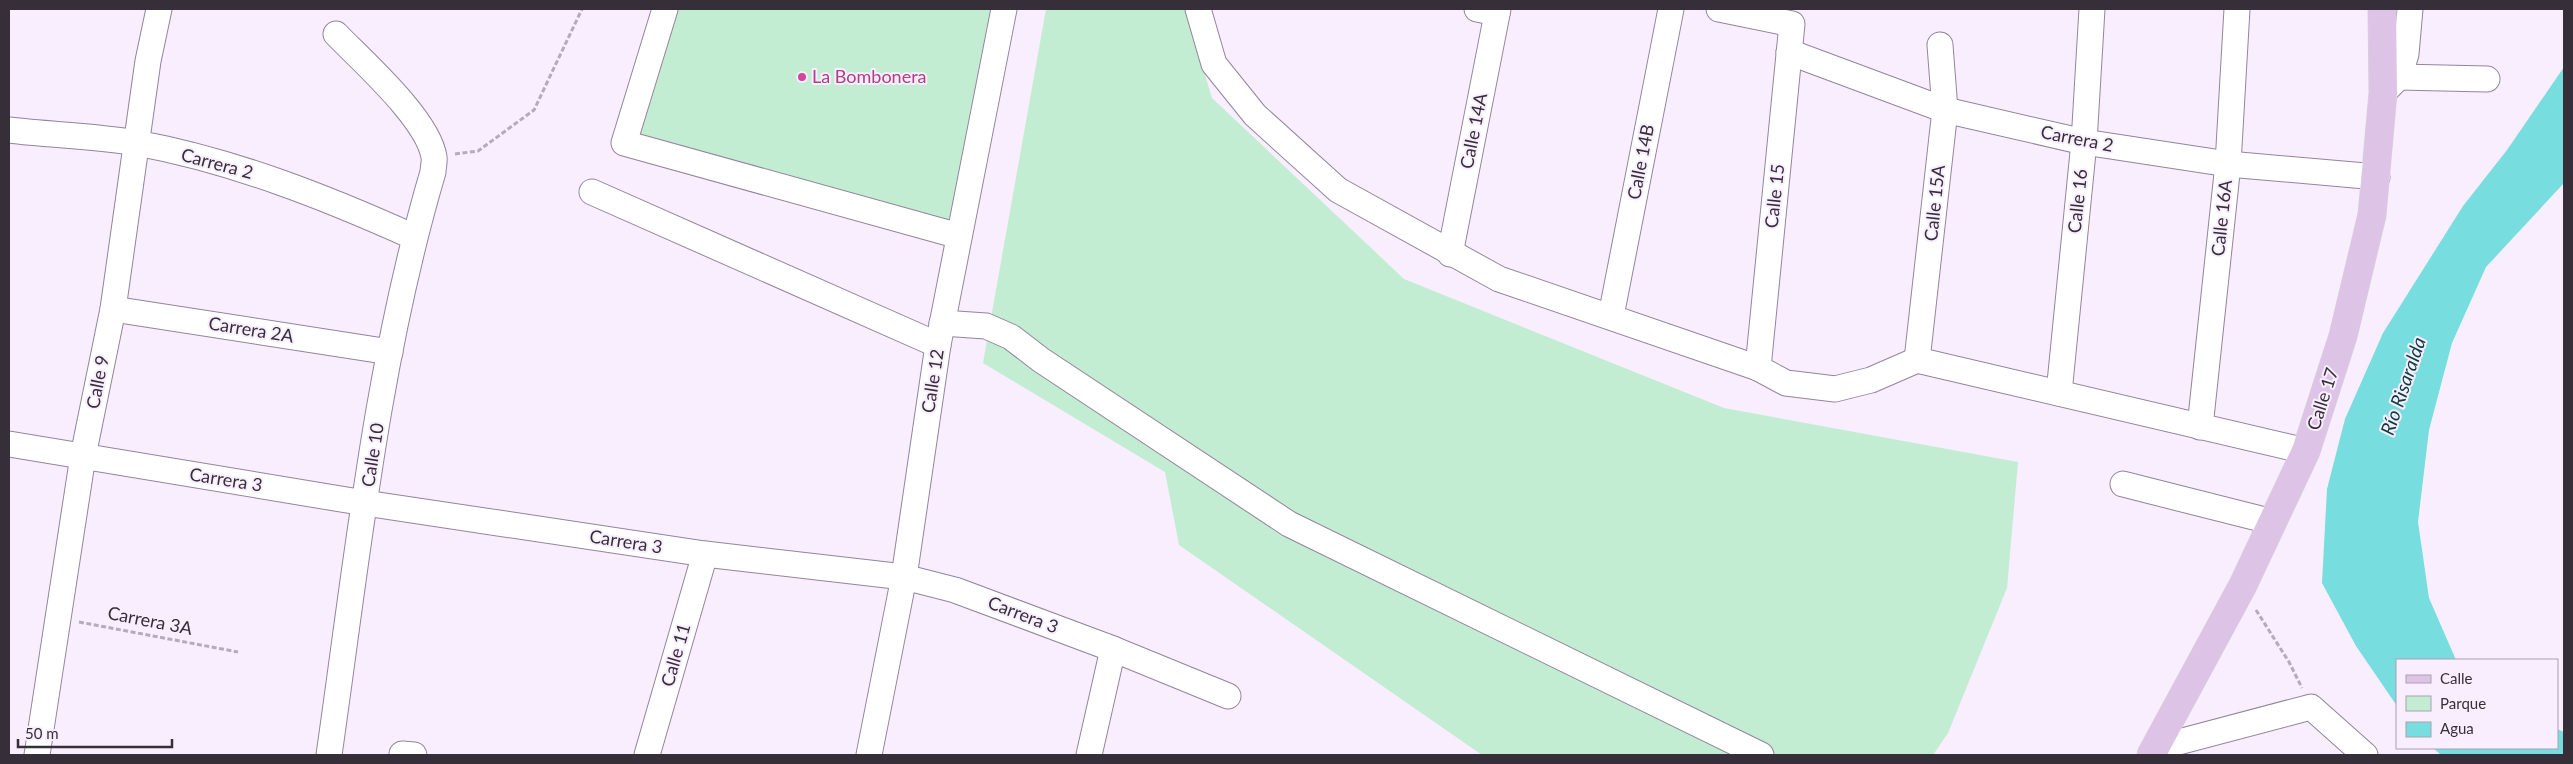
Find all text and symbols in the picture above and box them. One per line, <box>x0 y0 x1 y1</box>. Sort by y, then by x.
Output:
place label: La Bombonera <box>812 65 927 87</box>
marker: La Bombonera <box>796 71 808 83</box>
street label: Calle 14A <box>1455 90 1491 171</box>
street label: Carrera 2 <box>2039 120 2115 156</box>
street label: Calle 14B <box>1622 122 1658 201</box>
street label: Carrera 2 <box>179 143 256 183</box>
street label: Calle 15 <box>1760 163 1788 229</box>
street label: Calle 15A <box>1919 163 1949 242</box>
street label: Calle 16 <box>2063 168 2091 234</box>
street label: Calle 16A <box>2206 178 2236 257</box>
street label: Carrera 2A <box>207 311 296 347</box>
water label: Río Risaralda <box>2375 334 2430 438</box>
street label: Calle 12 <box>916 347 948 414</box>
street label: Calle 9 <box>81 353 113 410</box>
street label: Calle 17 <box>2302 365 2342 433</box>
street label: Calle 10 <box>356 421 388 488</box>
street label: Carrera 3 <box>188 462 264 496</box>
street label: Carrera 3 <box>588 524 664 558</box>
street label: Carrera 3 <box>985 591 1062 638</box>
street label: Carrera 3A <box>106 601 195 639</box>
street label: Calle 11 <box>656 621 694 689</box>
legend <box>2396 659 2558 749</box>
text: Calle <box>2440 669 2473 687</box>
text: Parque <box>2440 694 2486 712</box>
scale bar <box>18 716 171 748</box>
text: Agua <box>2440 719 2474 737</box>
text: 50 m <box>25 724 59 742</box>

